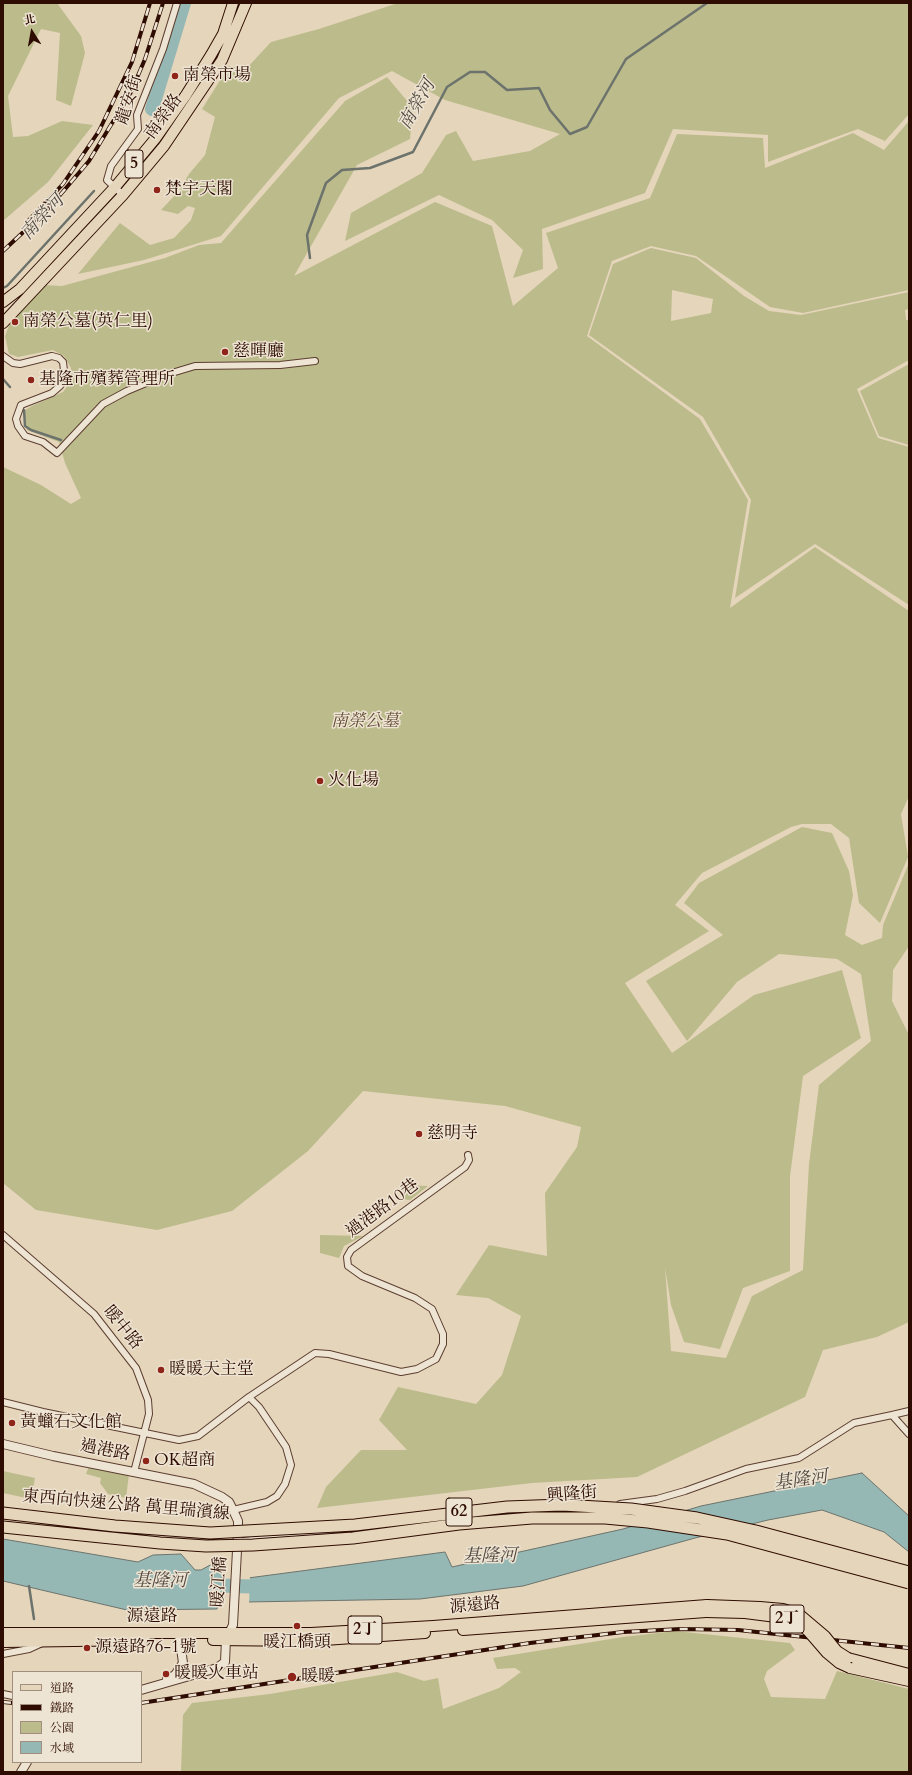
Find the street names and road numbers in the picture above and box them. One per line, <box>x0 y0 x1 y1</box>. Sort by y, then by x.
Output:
street label: 龍安街 <box>112 73 148 127</box>
street label: 南榮路 <box>141 90 187 144</box>
road number: 5 <box>125 150 143 178</box>
street label: 過港路10巷 <box>343 1175 423 1243</box>
street label: 暖中路 <box>98 1302 146 1354</box>
street label: 過港路 <box>78 1436 132 1466</box>
street label: 興隆街 <box>546 1483 598 1507</box>
street label: 東西向快速公路 萬里瑞濱線 <box>21 1487 231 1525</box>
road number: 62 <box>446 1498 472 1526</box>
street label: 暖江橋 <box>208 1556 232 1608</box>
street label: 源遠路 <box>449 1594 501 1618</box>
road number: 2丁 <box>770 1605 804 1633</box>
street label: 源遠路 <box>127 1607 177 1627</box>
road number: 2丁 <box>348 1616 382 1644</box>

